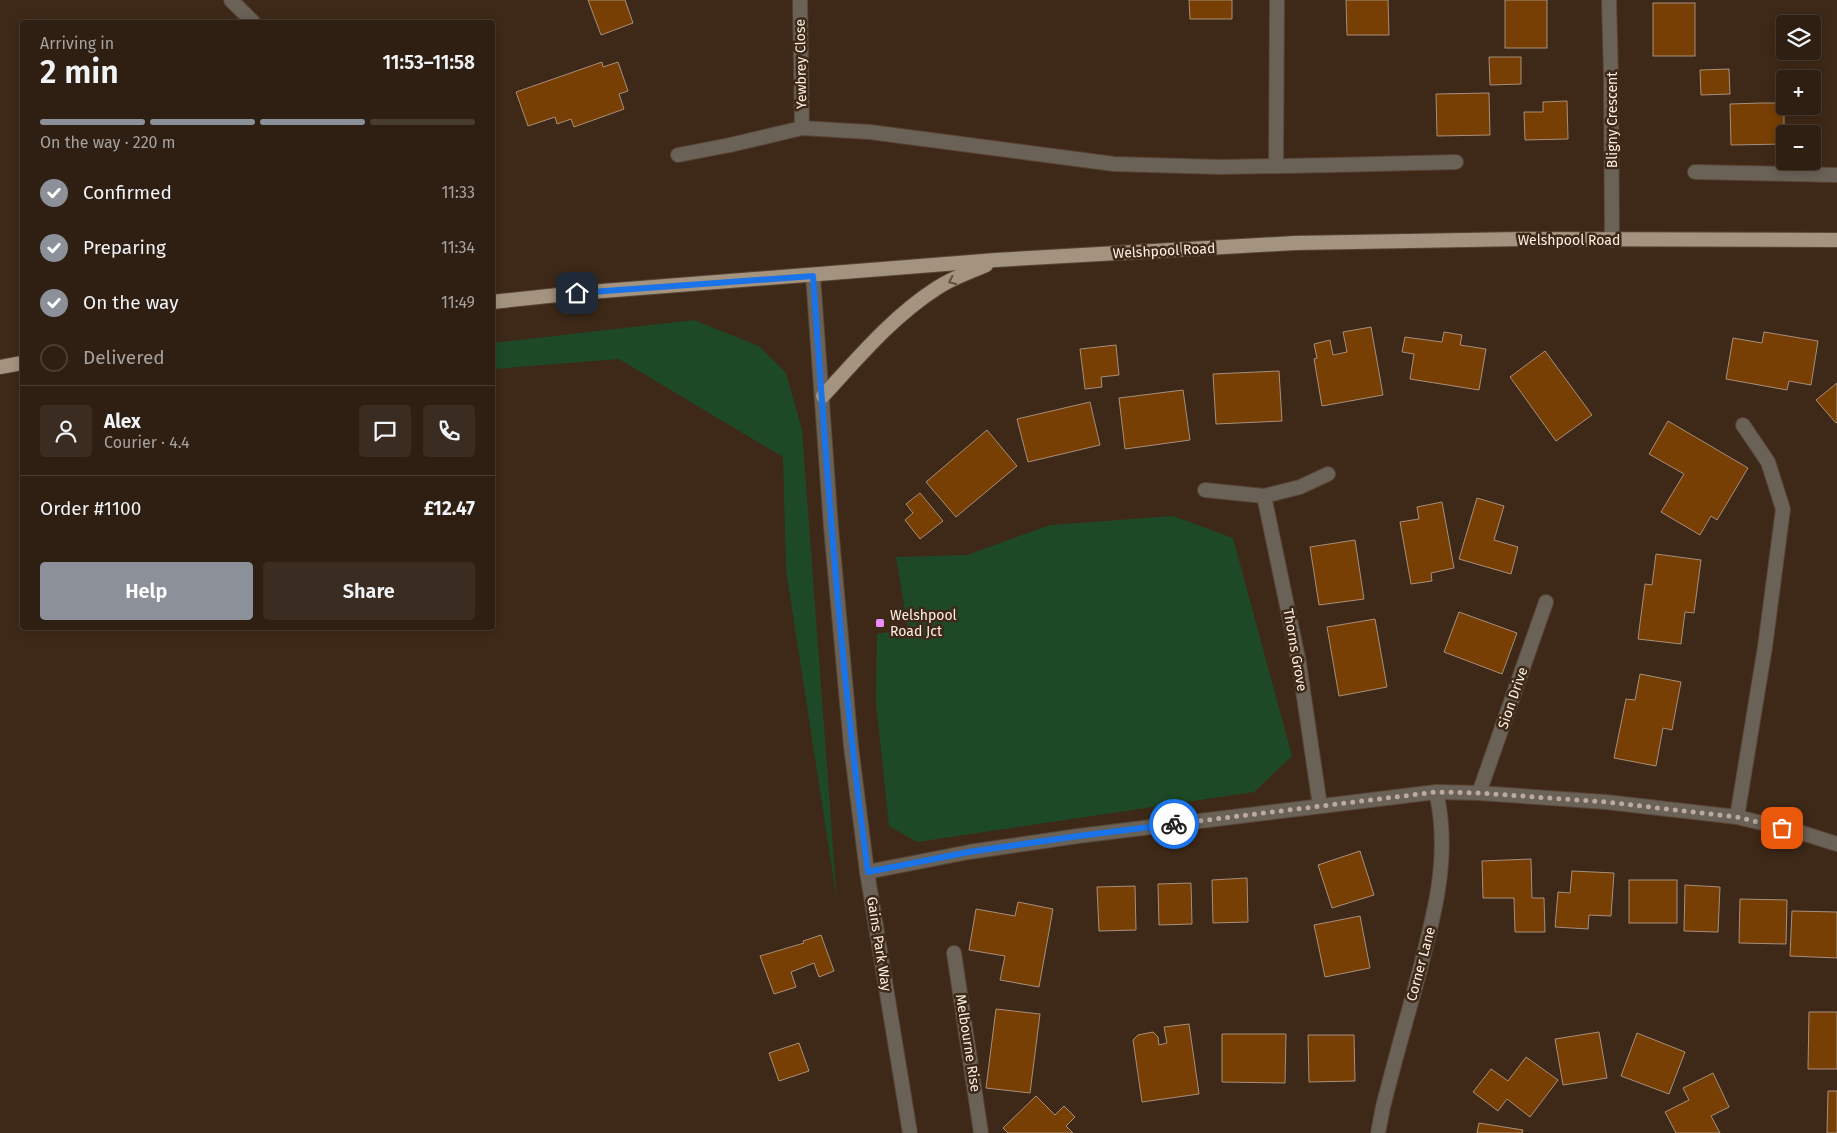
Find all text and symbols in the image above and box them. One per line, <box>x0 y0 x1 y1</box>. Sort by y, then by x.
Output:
map controls <box>1776 15 1821 170</box>
button: layers <box>1776 15 1821 60</box>
street label: Yewbrey Close <box>792 19 810 109</box>
text: Arriving in <box>40 34 114 53</box>
text: 11:53–11:58 <box>382 51 475 74</box>
text: 2 min <box>40 53 119 91</box>
button: + <box>1776 70 1821 115</box>
street label: Bligny Crescent <box>1604 71 1621 168</box>
button: − <box>1776 125 1821 170</box>
text: On the way · 220 m <box>40 133 175 152</box>
icon: check <box>40 179 68 207</box>
text: Confirmed <box>83 181 172 204</box>
text: 11:33 <box>441 183 475 202</box>
street label: Welshpool Road <box>1518 232 1620 249</box>
icon: check <box>40 234 68 262</box>
text: Preparing <box>83 236 166 259</box>
text: 11:34 <box>441 238 475 257</box>
street label: Welshpool Road <box>1112 240 1216 262</box>
pin <box>556 272 598 314</box>
one-way arrow <box>948 274 957 285</box>
icon: home <box>563 279 591 307</box>
icon: check <box>40 289 68 317</box>
text: On the way <box>83 291 179 314</box>
text: 11:49 <box>441 293 475 312</box>
text: Delivered <box>83 346 165 369</box>
button: person <box>40 405 92 457</box>
button: chat <box>359 405 411 457</box>
button: phone <box>423 405 475 457</box>
text: Alex <box>104 410 141 433</box>
text: Courier · 4.4 <box>104 433 190 452</box>
text: Order #1100 <box>40 497 141 520</box>
text: £12.47 <box>424 497 475 520</box>
button: Help <box>40 562 253 620</box>
button: Share <box>263 562 475 620</box>
place label: Welshpool Road Jct <box>890 607 957 640</box>
street label: Thorns Grove <box>1279 607 1311 693</box>
marker: Welshpool Road Jct <box>874 617 886 629</box>
street label: Sion Drive <box>1494 665 1532 731</box>
courier <box>1149 799 1199 849</box>
pin <box>1761 807 1803 849</box>
icon: bike <box>1160 810 1188 838</box>
icon: bag <box>1768 814 1796 842</box>
street label: Gains Park Way <box>863 895 895 993</box>
street label: Corner Lane <box>1403 925 1439 1003</box>
street label: Melbourne Rise <box>952 993 984 1093</box>

